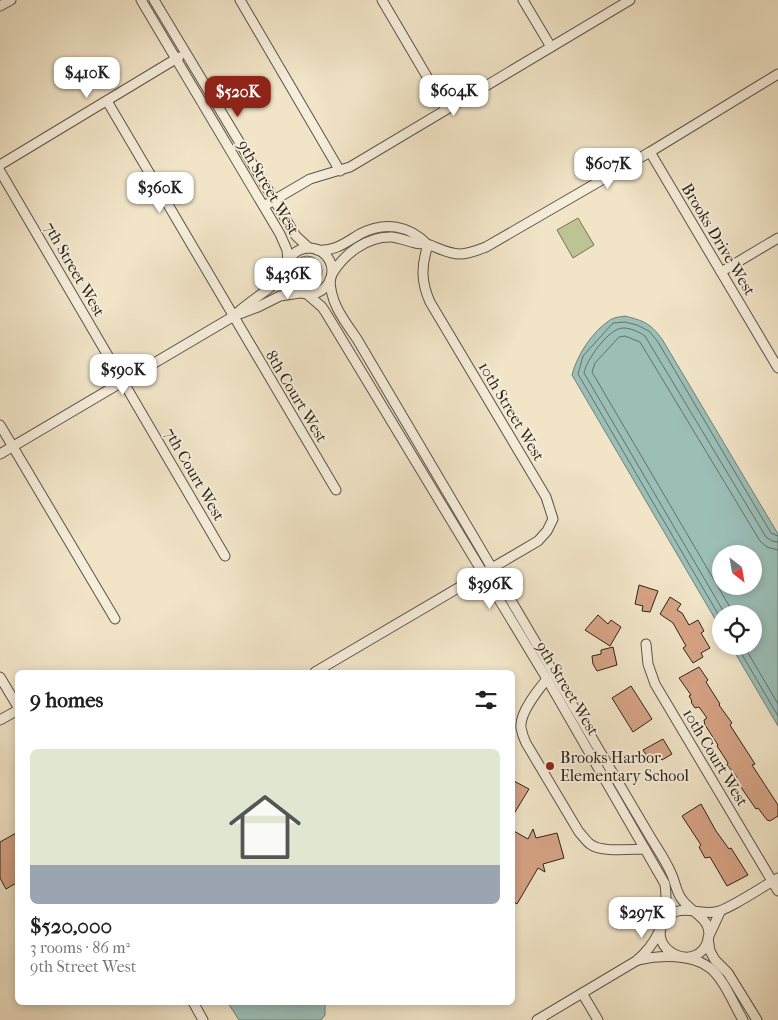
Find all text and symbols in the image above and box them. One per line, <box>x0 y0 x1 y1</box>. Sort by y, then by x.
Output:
pin: $410K <box>52 56 122 99</box>
text: $410K <box>65 63 109 82</box>
pin: $604K <box>419 74 489 117</box>
pin: $520K <box>203 76 273 118</box>
text: $604K <box>430 81 478 100</box>
text: $520K <box>216 82 260 101</box>
street label: 9th Street West <box>234 136 304 238</box>
pin: $607K <box>573 148 643 190</box>
text: $607K <box>585 154 631 173</box>
pin: $360K <box>125 172 195 214</box>
text: $360K <box>138 178 182 197</box>
street label: Brooks Drive West <box>678 180 760 299</box>
street label: 7th Street West <box>40 219 109 320</box>
pin: $436K <box>253 258 323 300</box>
text: $436K <box>265 264 311 283</box>
street label: 8th Court West <box>262 347 332 446</box>
pin: $590K <box>88 354 158 396</box>
street label: 10th Street West <box>474 358 549 465</box>
text: $590K <box>101 360 145 379</box>
street label: 7th Court West <box>160 425 229 524</box>
north arrow <box>712 545 762 595</box>
map controls <box>712 545 762 655</box>
pin: $396K <box>455 568 525 610</box>
text: $396K <box>468 574 512 593</box>
button: locate <box>712 605 762 655</box>
street label: 9th Street West <box>532 638 603 739</box>
icon: filters <box>472 686 500 714</box>
text: 9 homes <box>30 688 103 712</box>
street label: 10th Court West <box>679 705 752 810</box>
place label: Brooks Harbor Elementary School <box>560 748 689 785</box>
marker: Brooks Harbor Elementary School <box>544 760 556 772</box>
icon: home <box>220 782 310 872</box>
pin: $297K <box>607 896 677 939</box>
text: $297K <box>620 903 664 922</box>
text: $520,000 <box>30 914 112 938</box>
text: 3 rooms · 86 m² <box>30 938 130 957</box>
text: 9th Street West <box>30 957 136 976</box>

